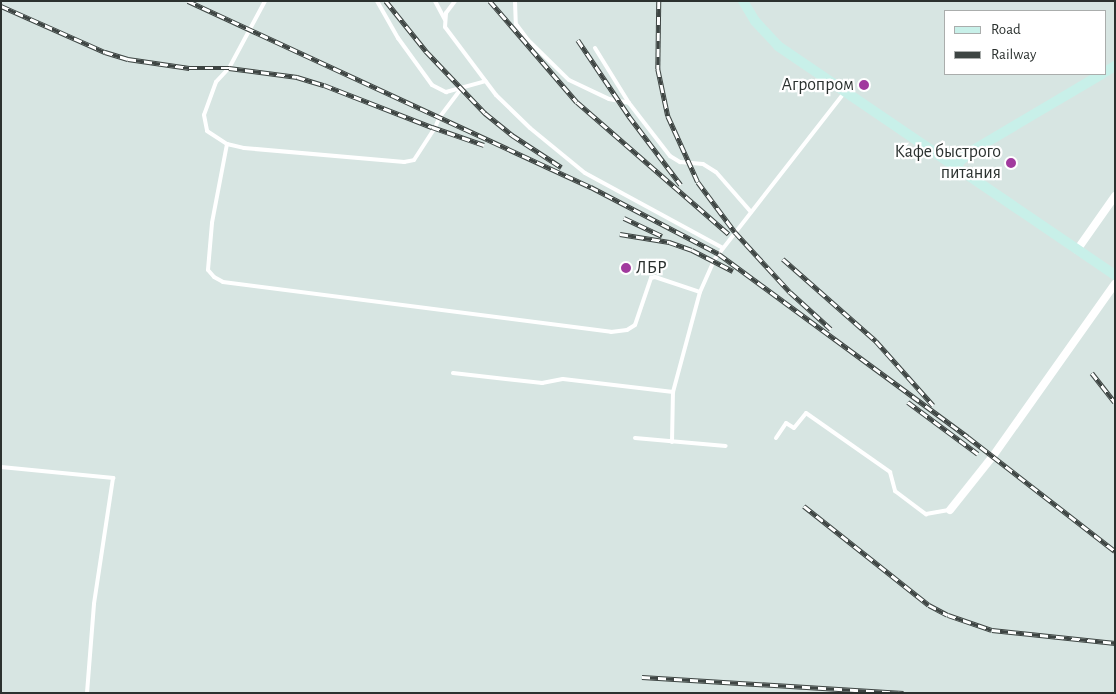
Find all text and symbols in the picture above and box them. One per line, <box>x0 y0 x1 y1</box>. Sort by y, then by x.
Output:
legend <box>944 10 1106 75</box>
text: Road <box>991 22 1021 37</box>
text: Railway <box>991 47 1036 62</box>
place label: Агропром <box>782 74 854 96</box>
marker: Агропром <box>858 79 870 91</box>
place label: Кафе быстрого питания <box>894 142 1001 184</box>
marker: Кафе быстрого питания <box>1005 157 1017 169</box>
place label: ЛБР <box>636 257 667 279</box>
marker: ЛБР <box>620 262 632 274</box>

